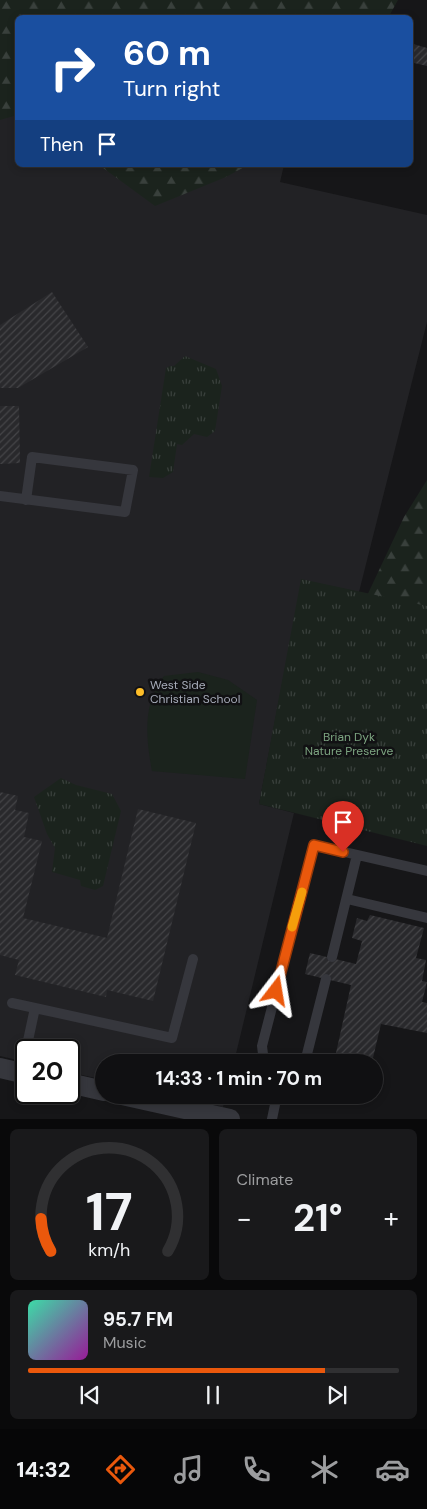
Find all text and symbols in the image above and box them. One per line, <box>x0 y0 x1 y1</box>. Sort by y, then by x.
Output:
text: 60 m <box>123 30 211 76</box>
icon: right <box>40 35 105 100</box>
text: Turn right <box>123 74 220 103</box>
icon: arrive <box>93 130 121 158</box>
text: Then <box>40 132 83 157</box>
place label: West Side Christian School <box>150 677 240 707</box>
marker: West Side Christian School <box>134 686 146 698</box>
park label: Brian Dyk Nature Preserve <box>305 729 393 759</box>
pin <box>322 801 364 852</box>
icon: arrive <box>329 808 357 836</box>
position arrow <box>249 964 301 1016</box>
speed limit sign: 20 <box>15 1039 80 1104</box>
text: 14:33 · 1 min · 70 m <box>156 1066 322 1091</box>
text: Climate <box>237 1169 293 1190</box>
text: 17 <box>86 1178 133 1246</box>
text: 21° <box>293 1193 343 1243</box>
text: − <box>237 1200 252 1237</box>
text: + <box>384 1200 399 1237</box>
text: km/h <box>88 1238 130 1262</box>
text: 95.7 FM <box>103 1307 173 1332</box>
text: Music <box>103 1332 147 1353</box>
icon: previous <box>76 1381 104 1409</box>
icon: pause <box>199 1381 227 1409</box>
icon: next <box>323 1381 351 1409</box>
icon: directions <box>103 1452 138 1487</box>
icon: music <box>171 1452 206 1487</box>
icon: phone <box>239 1452 274 1487</box>
icon: climate <box>307 1452 342 1487</box>
icon: car <box>375 1452 410 1487</box>
text: 14:32 <box>17 1455 70 1484</box>

